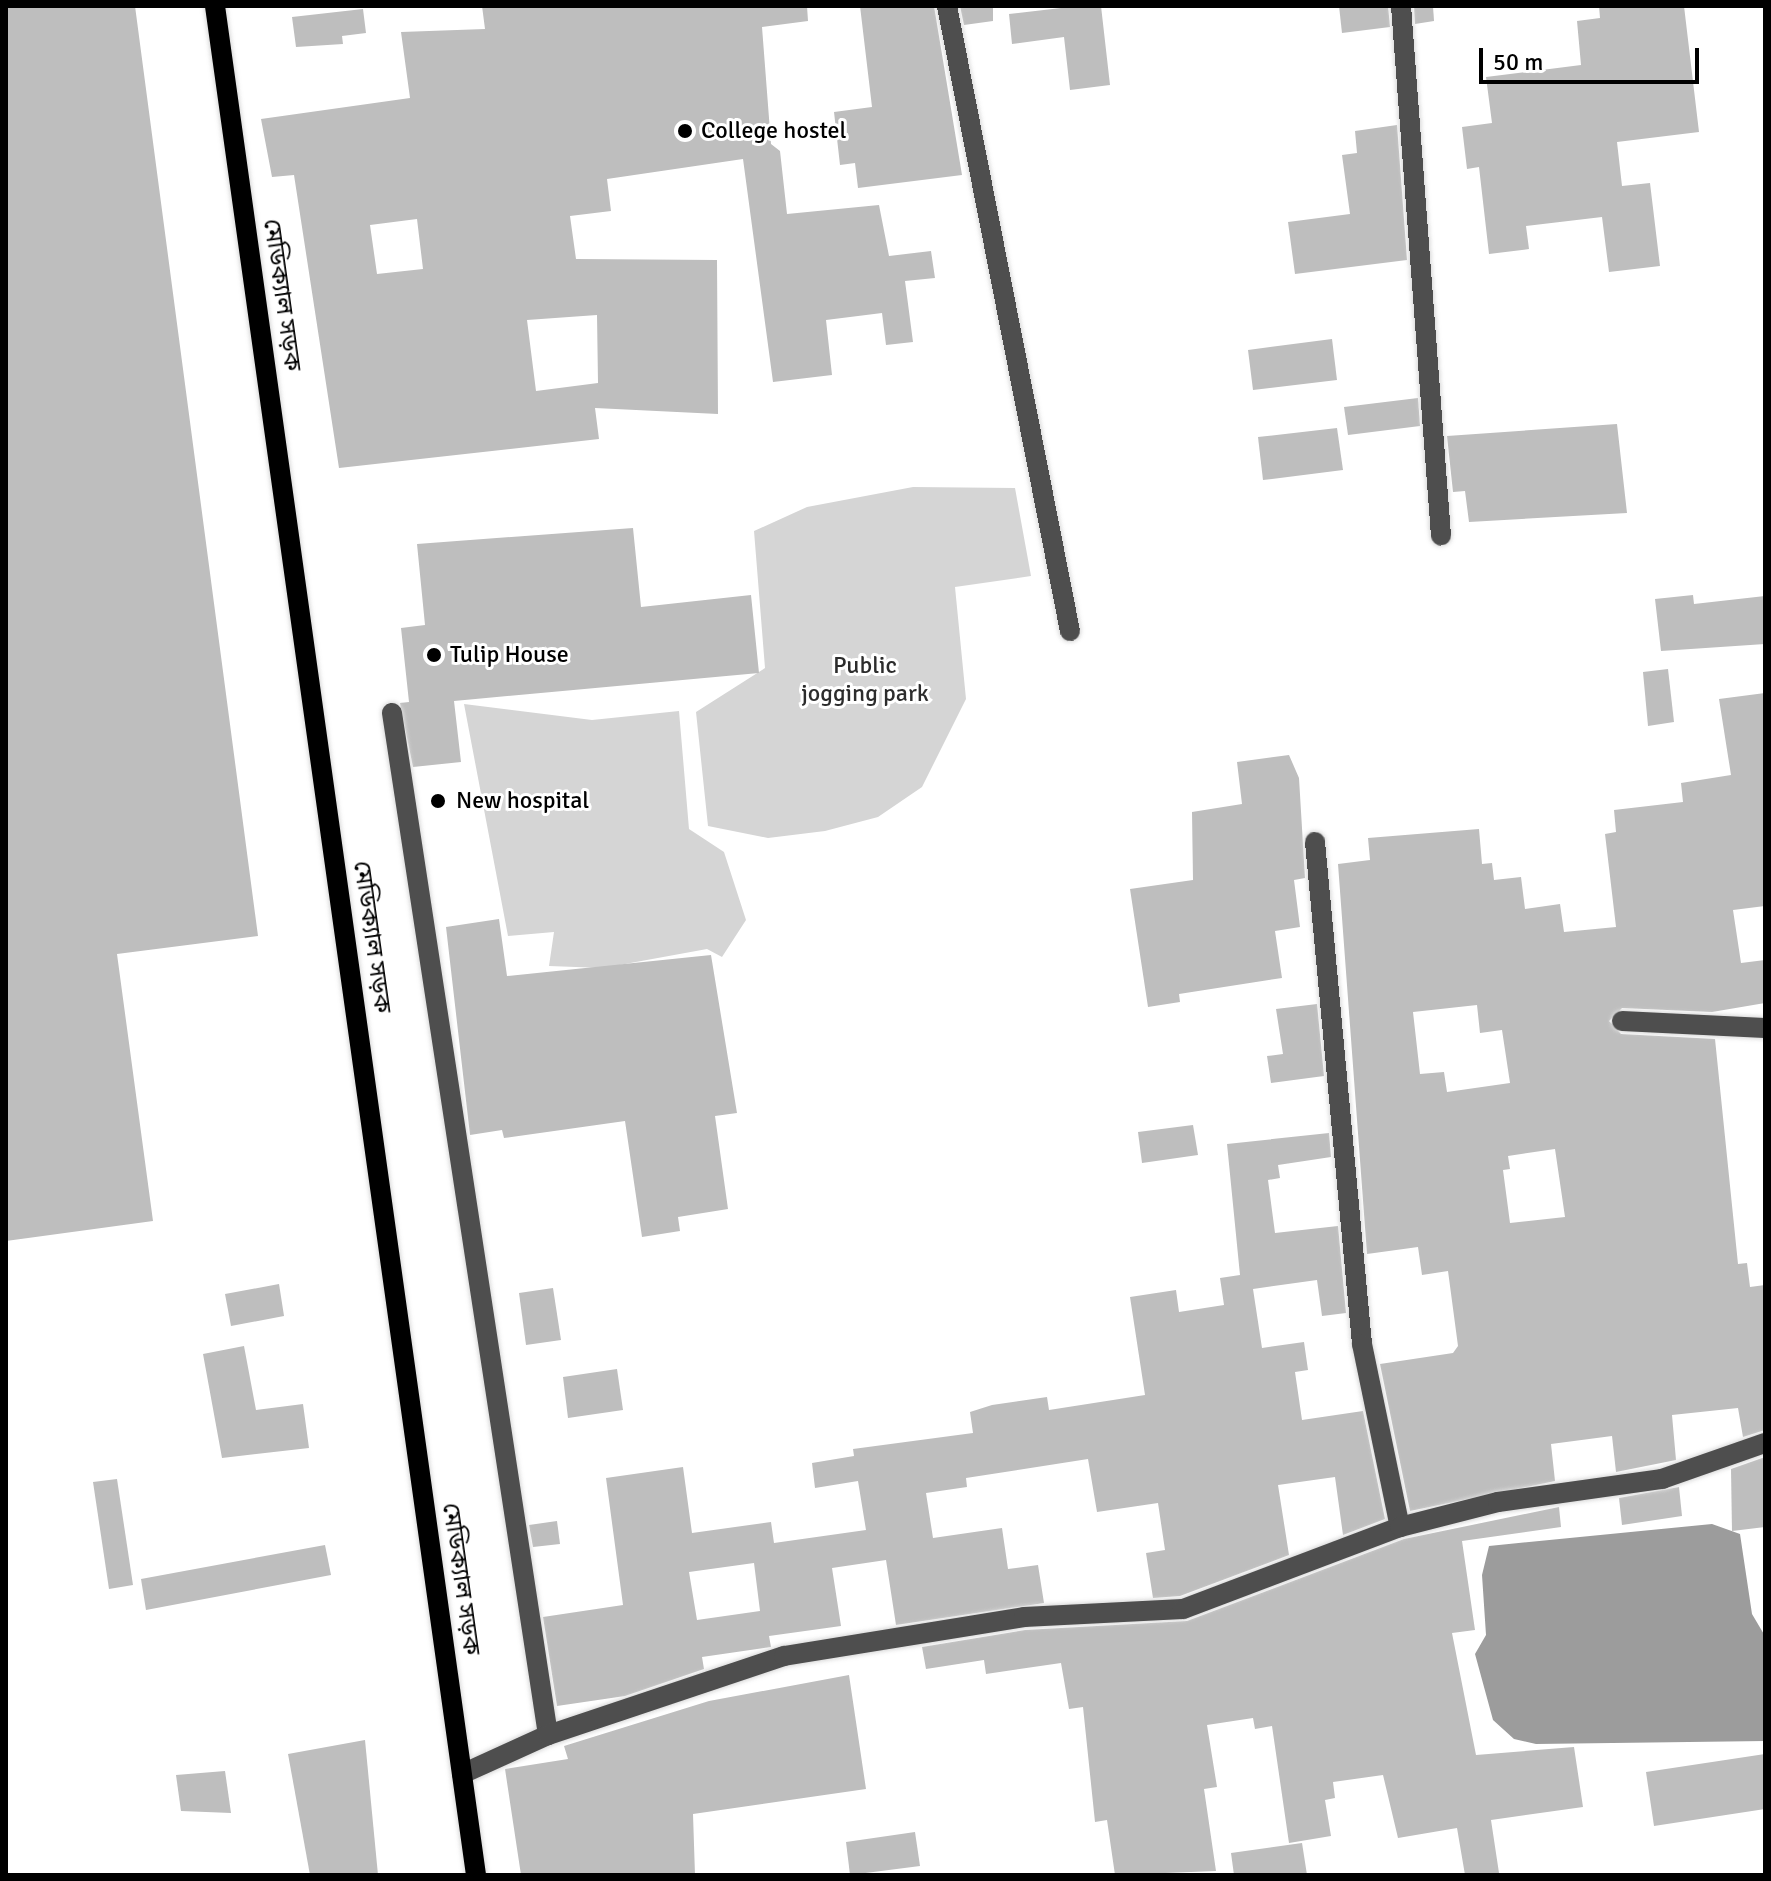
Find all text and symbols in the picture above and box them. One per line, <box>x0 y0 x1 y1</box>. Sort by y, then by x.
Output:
scale bar <box>1483 32 1703 82</box>
text: 50 m <box>1493 47 1543 77</box>
place label: College hostel <box>701 117 847 145</box>
marker: College hostel <box>676 122 694 140</box>
street label: মেডিক্যাল সড়ক <box>257 217 307 373</box>
place label: Tulip House <box>450 641 569 669</box>
marker: Tulip House <box>425 646 443 664</box>
park label: Public jogging park <box>801 652 929 708</box>
place label: New hospital <box>456 787 589 815</box>
marker: New hospital <box>427 790 449 812</box>
street label: মেডিক্যাল সড়ক <box>347 859 397 1015</box>
street label: মেডিক্যাল সড়ক <box>436 1501 486 1657</box>

